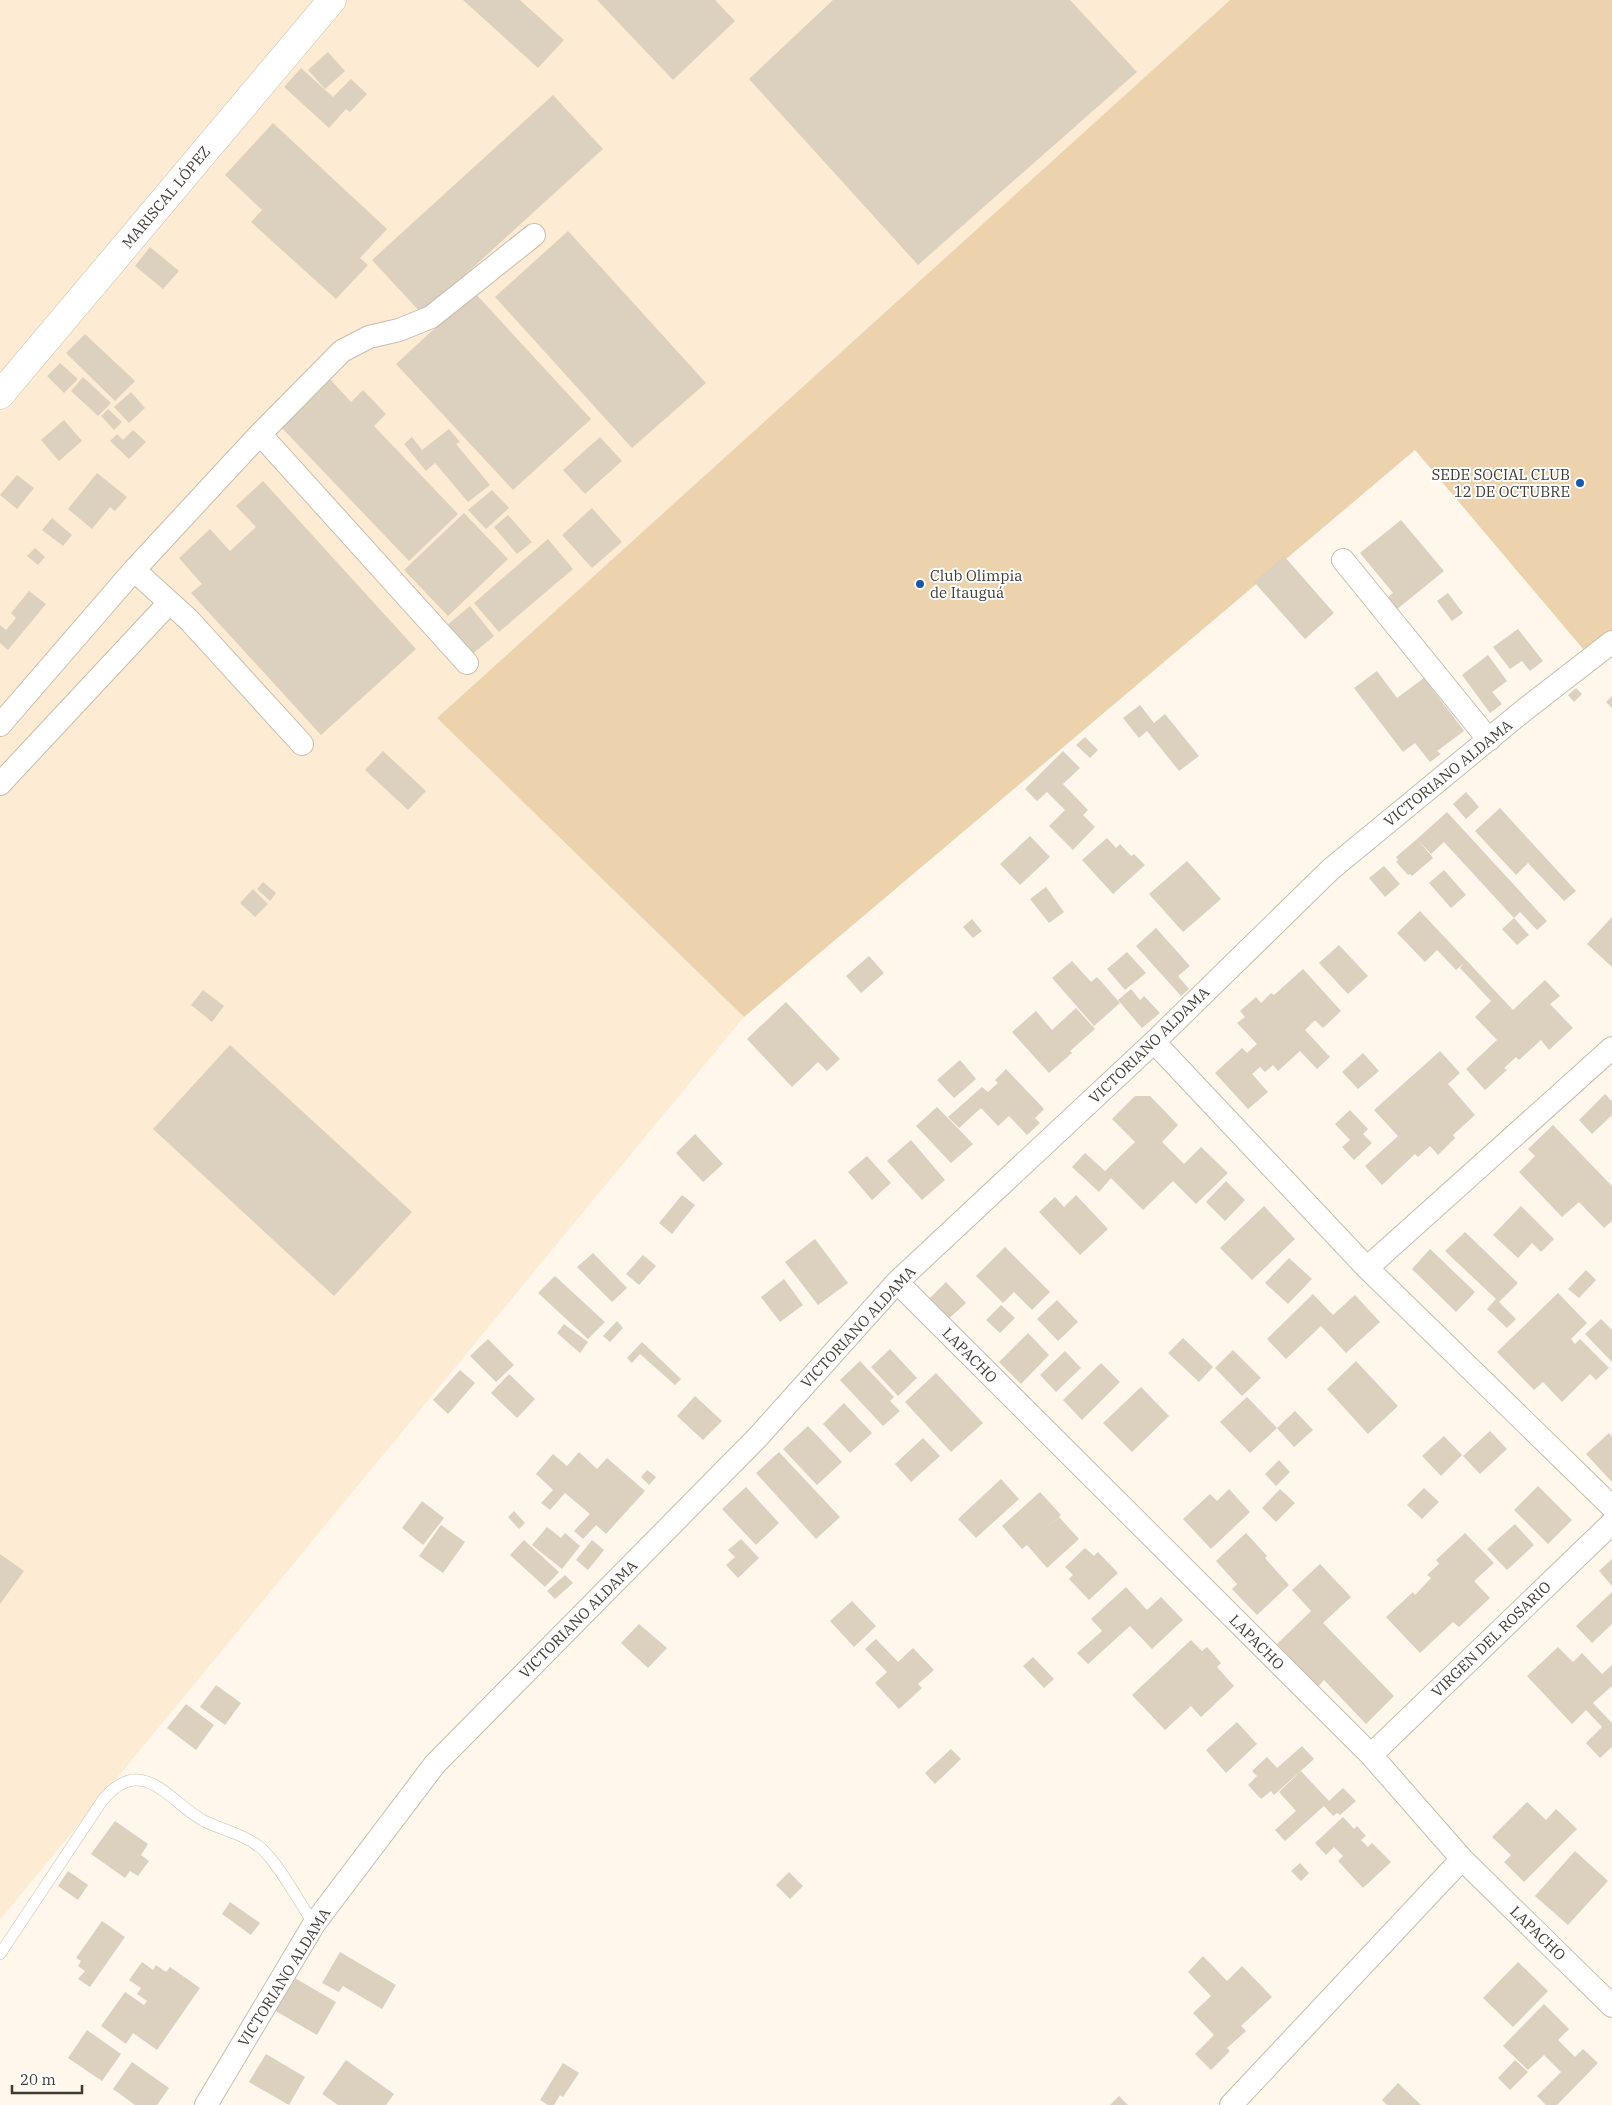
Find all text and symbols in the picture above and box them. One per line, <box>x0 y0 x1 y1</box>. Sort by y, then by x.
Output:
street label: MARISCAL LÓPEZ <box>118 142 214 252</box>
place label: SEDE SOCIAL CLUB 12 DE OCTUBRE <box>1431 465 1570 501</box>
marker: SEDE SOCIAL CLUB 12 DE OCTUBRE <box>1574 477 1586 489</box>
place label: Club Olimpia de Itauguá <box>930 566 1022 602</box>
marker: Club Olimpia de Itauguá <box>914 578 926 590</box>
street label: VICTORIANO ALDAMA <box>1380 715 1517 831</box>
street label: VICTORIANO ALDAMA <box>1085 982 1214 1107</box>
street label: VICTORIANO ALDAMA <box>797 1262 920 1392</box>
street label: LAPACHO <box>938 1323 1002 1387</box>
street label: VICTORIANO ALDAMA <box>515 1555 642 1682</box>
street label: VIRGEN DEL ROSARIO <box>1427 1577 1555 1701</box>
street label: LAPACHO <box>1225 1610 1289 1674</box>
street label: LAPACHO <box>1506 1902 1570 1964</box>
street label: VICTORIANO ALDAMA <box>234 1904 335 2050</box>
scale bar <box>12 2062 82 2094</box>
text: 20 m <box>20 2070 56 2089</box>

